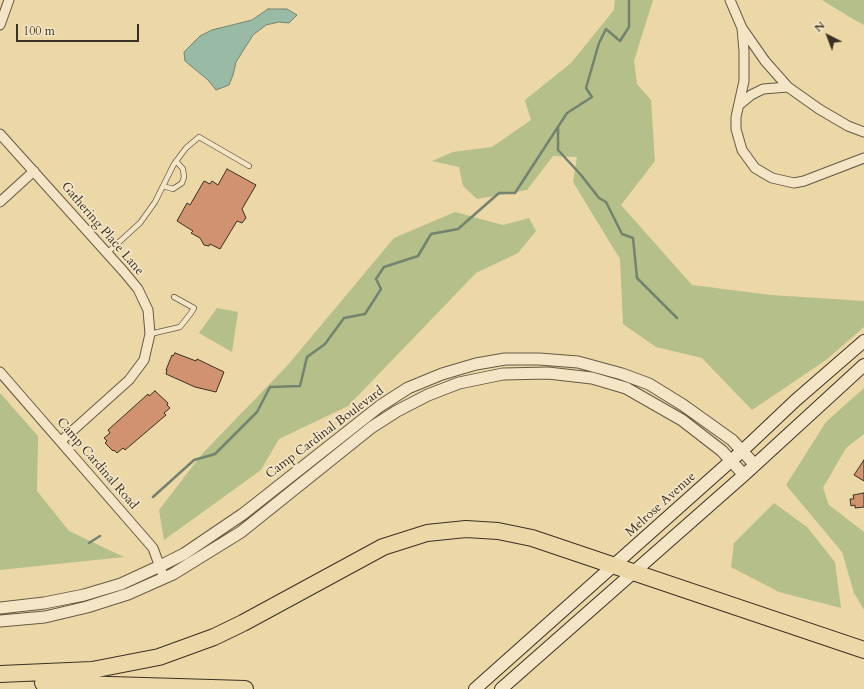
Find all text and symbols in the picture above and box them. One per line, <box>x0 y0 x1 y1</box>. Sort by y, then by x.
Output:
scale bar <box>18 16 141 42</box>
north arrow <box>808 16 848 56</box>
text: N <box>811 18 828 35</box>
text: 100 m <box>23 23 55 39</box>
street label: Gathering Place Lane <box>57 179 147 279</box>
street label: Camp Cardinal Boulevard <box>263 384 387 482</box>
street label: Camp Cardinal Road <box>53 415 141 513</box>
street label: Melrose Avenue <box>623 469 699 541</box>

